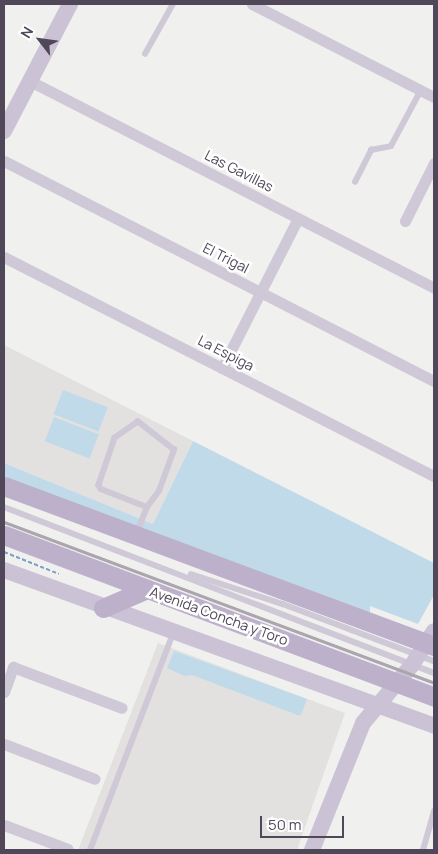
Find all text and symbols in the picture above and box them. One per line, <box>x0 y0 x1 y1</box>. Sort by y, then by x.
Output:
north arrow <box>15 15 65 65</box>
text: N <box>16 23 37 41</box>
street label: Las Gavillas <box>202 147 276 195</box>
street label: El Trigal <box>200 239 252 277</box>
street label: La Espiga <box>195 332 257 374</box>
street label: Avenida Concha y Toro <box>148 583 290 649</box>
scale bar <box>263 806 347 838</box>
text: 50 m <box>268 814 302 835</box>

